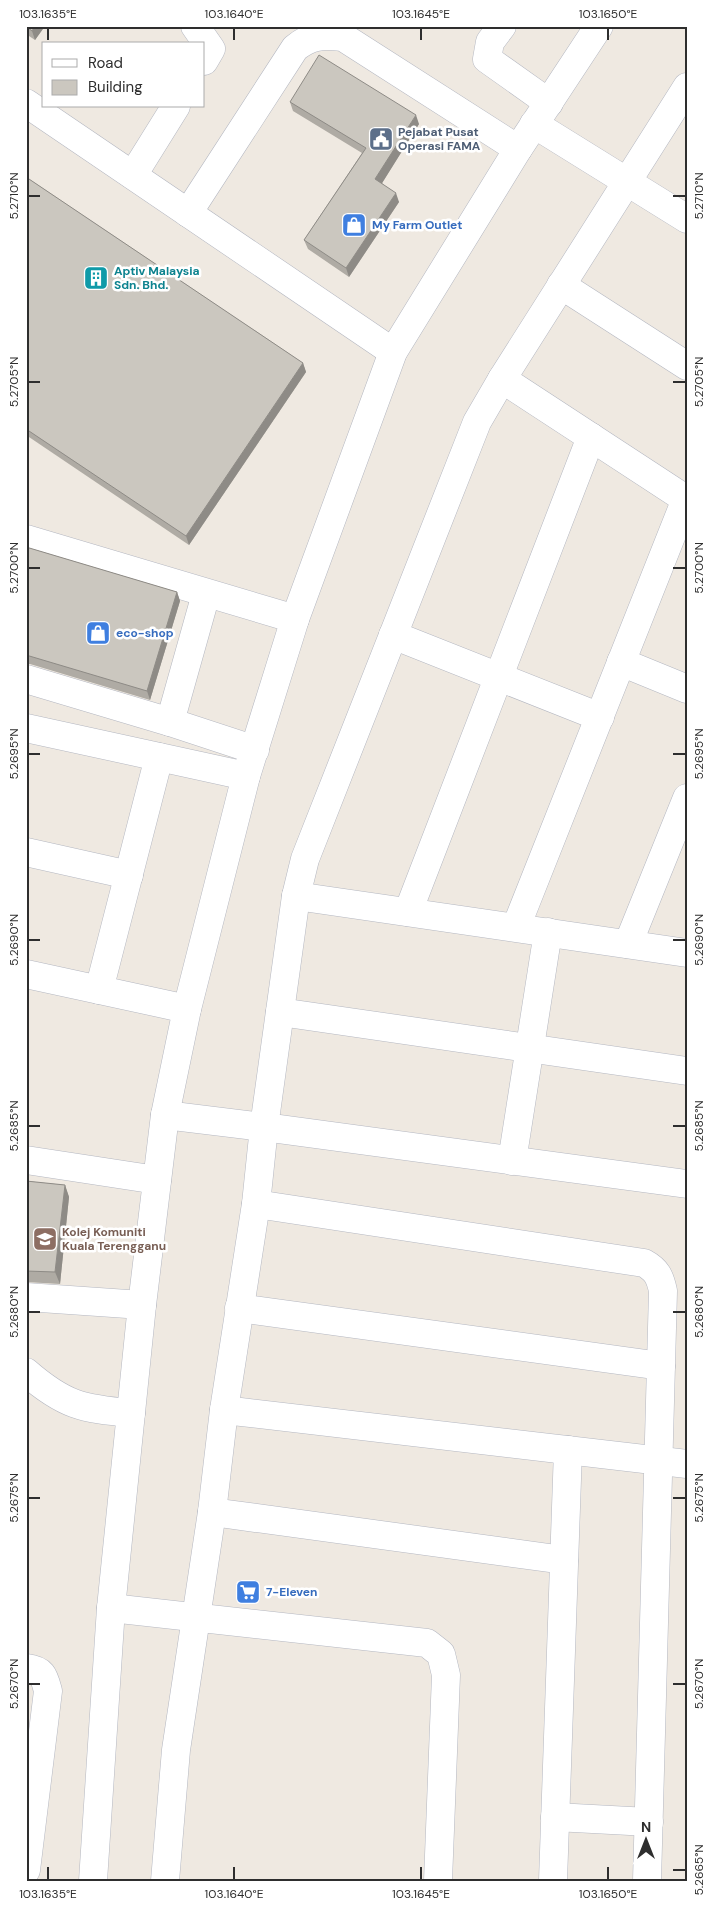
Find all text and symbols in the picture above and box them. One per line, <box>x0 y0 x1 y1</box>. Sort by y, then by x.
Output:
text: 103.1635°E <box>19 6 77 22</box>
text: 103.1640°E <box>205 6 264 22</box>
text: 103.1645°E <box>392 6 450 22</box>
text: 103.1650°E <box>579 6 638 22</box>
legend <box>42 42 205 108</box>
text: Road <box>88 53 123 73</box>
text: Building <box>88 77 143 97</box>
place label: Pejabat Pusat Operasi FAMA <box>398 124 481 154</box>
public building icon: Pejabat Pusat Operasi FAMA <box>368 126 394 152</box>
text: 5.2710°N <box>6 172 22 220</box>
text: 5.2710°N <box>691 172 707 220</box>
shop icon: My Farm Outlet <box>341 212 367 238</box>
place label: My Farm Outlet <box>372 217 462 233</box>
place label: Aptiv Malaysia Sdn. Bhd. <box>114 263 200 293</box>
building icon: Aptiv Malaysia Sdn. Bhd. <box>83 265 109 291</box>
text: 5.2705°N <box>6 357 22 407</box>
text: 5.2705°N <box>691 357 707 407</box>
text: 5.2700°N <box>6 542 22 594</box>
text: 5.2700°N <box>691 542 707 594</box>
shop icon: eco-shop <box>85 620 111 646</box>
place label: eco-shop <box>116 625 174 641</box>
text: 5.2695°N <box>6 728 22 780</box>
text: 5.2695°N <box>691 728 707 780</box>
text: 5.2690°N <box>6 914 22 966</box>
text: 5.2690°N <box>691 914 707 966</box>
text: 5.2685°N <box>6 1100 22 1152</box>
text: 5.2685°N <box>691 1100 707 1152</box>
place label: Kolej Komuniti Kuala Terengganu <box>62 1224 166 1254</box>
school or university icon: Kolej Komuniti Kuala Terengganu <box>32 1226 58 1252</box>
text: 5.2680°N <box>6 1286 22 1338</box>
text: 5.2680°N <box>691 1286 707 1338</box>
text: 5.2675°N <box>6 1473 22 1523</box>
text: 5.2675°N <box>691 1473 707 1523</box>
supermarket icon: 7-Eleven <box>235 1579 261 1605</box>
place label: 7-Eleven <box>266 1584 318 1600</box>
text: 5.2670°N <box>6 1659 22 1709</box>
text: 5.2670°N <box>691 1659 707 1709</box>
north arrow <box>620 1814 670 1864</box>
text: N <box>641 1818 651 1836</box>
text: 5.2665°N <box>691 1844 707 1896</box>
text: 103.1635°E <box>19 1886 77 1902</box>
text: 103.1640°E <box>205 1886 264 1902</box>
text: 103.1645°E <box>392 1886 450 1902</box>
text: 103.1650°E <box>579 1886 638 1902</box>

